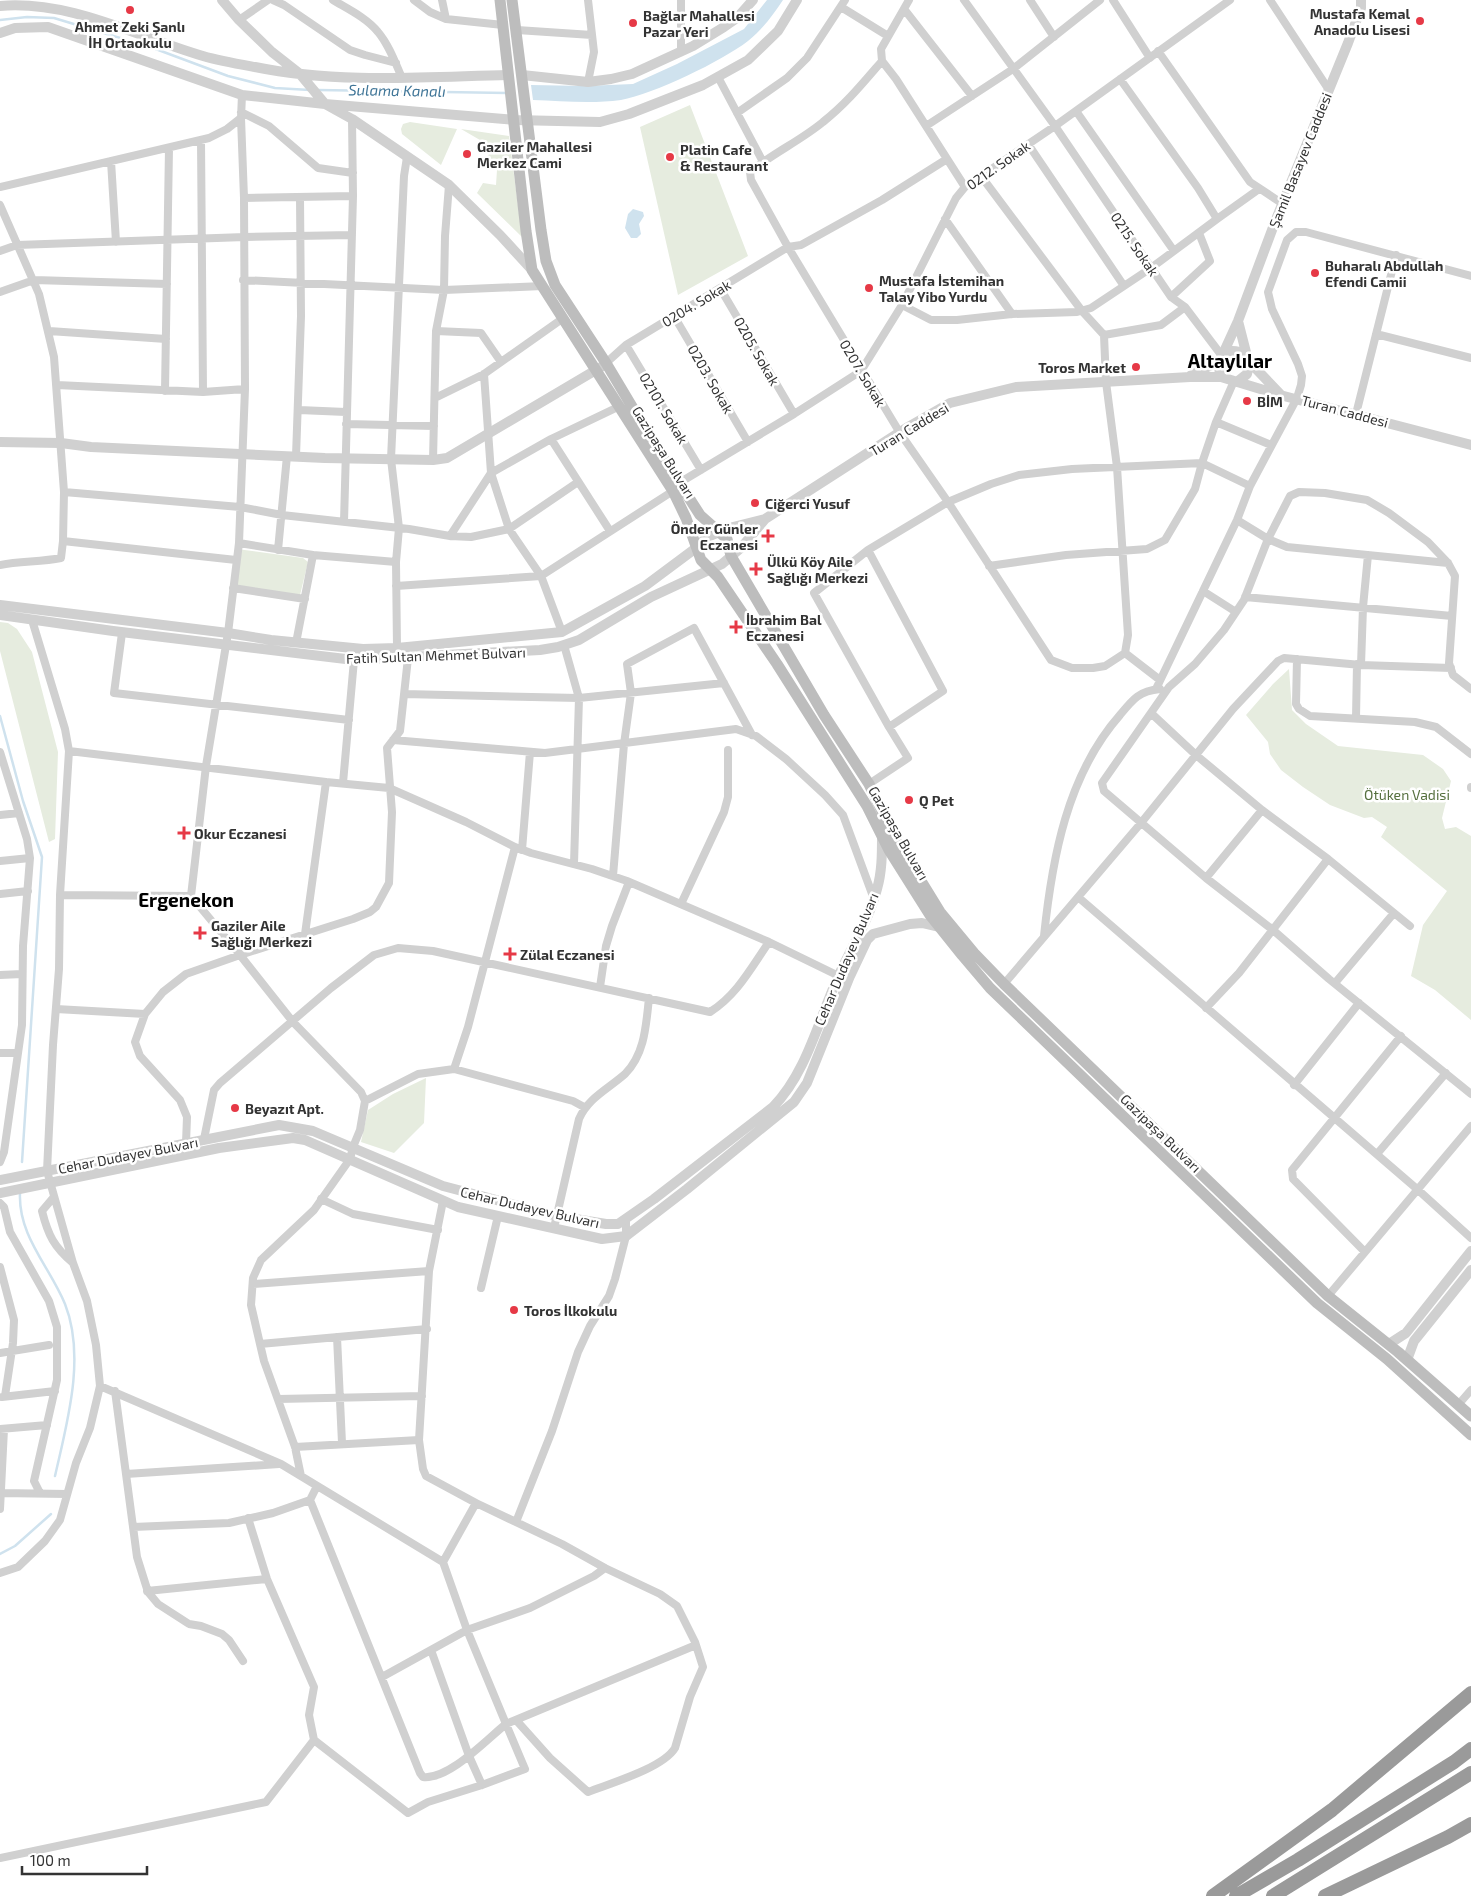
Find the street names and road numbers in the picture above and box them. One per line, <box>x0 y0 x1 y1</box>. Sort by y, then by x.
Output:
street label: Şamil Basayev Caddesi <box>1265 90 1336 230</box>
street label: 0212. Sokak <box>963 137 1033 193</box>
street label: 0215. Sokak <box>1107 209 1163 279</box>
street label: 0204. Sokak <box>658 276 734 330</box>
street label: 0205. Sokak <box>731 314 783 388</box>
street label: 0207. Sokak <box>836 336 890 410</box>
street label: 0203. Sokak <box>684 342 738 416</box>
street label: 02101. Sokak <box>636 369 692 447</box>
street label: Turan Caddesi <box>1300 391 1390 431</box>
street label: Turan Caddesi <box>866 399 952 459</box>
street label: Gazipaşa Bulvarı <box>628 403 699 502</box>
street label: Fatih Sultan Mehmet Bulvarı <box>346 643 526 667</box>
street label: Gazipaşa Bulvarı <box>864 783 933 883</box>
street label: Cehar Dudayev Bulvarı <box>810 890 882 1028</box>
street label: Gazipaşa Bulvarı <box>1116 1090 1205 1176</box>
street label: Cehar Dudayev Bulvarı <box>56 1133 200 1177</box>
street label: Cehar Dudayev Bulvarı <box>459 1183 601 1231</box>

